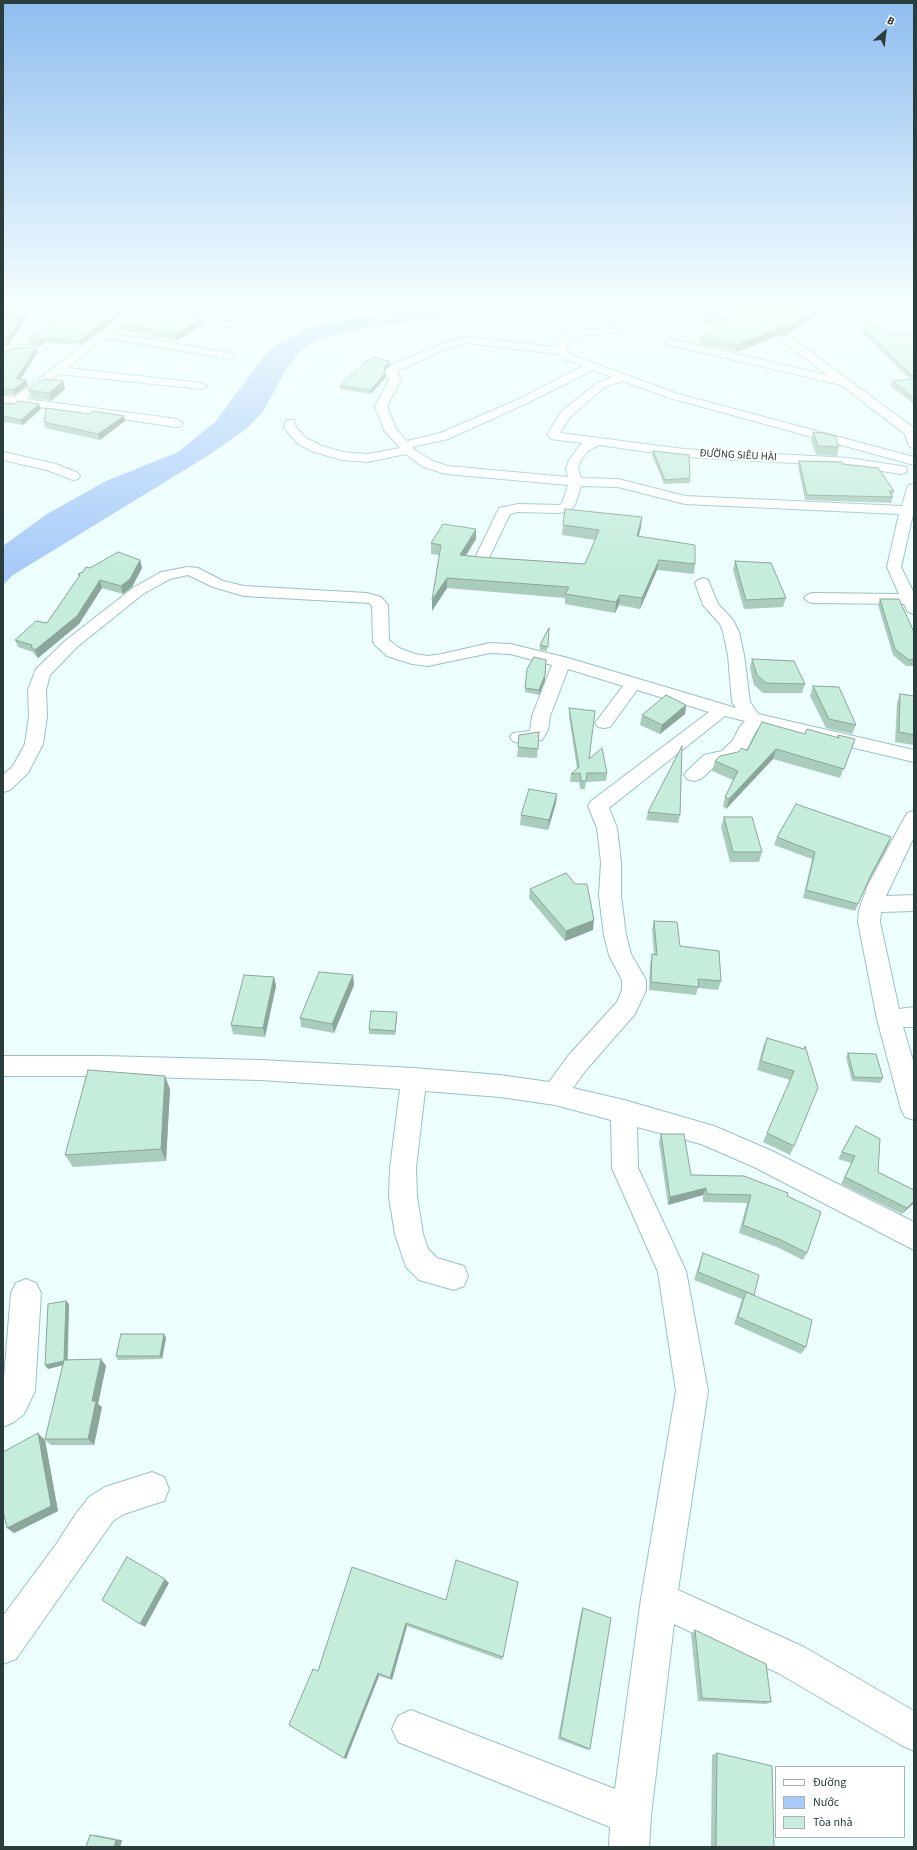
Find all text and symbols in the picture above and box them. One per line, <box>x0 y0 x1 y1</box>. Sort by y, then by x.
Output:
north arrow <box>865 12 905 52</box>
text: B <box>884 13 897 29</box>
street label: ĐƯỜNG SIÊU HÀI <box>699 447 777 465</box>
legend <box>775 1766 905 1838</box>
text: Đường <box>813 1774 846 1791</box>
text: Nước <box>813 1794 839 1811</box>
text: Tòa nhà <box>813 1814 853 1831</box>

